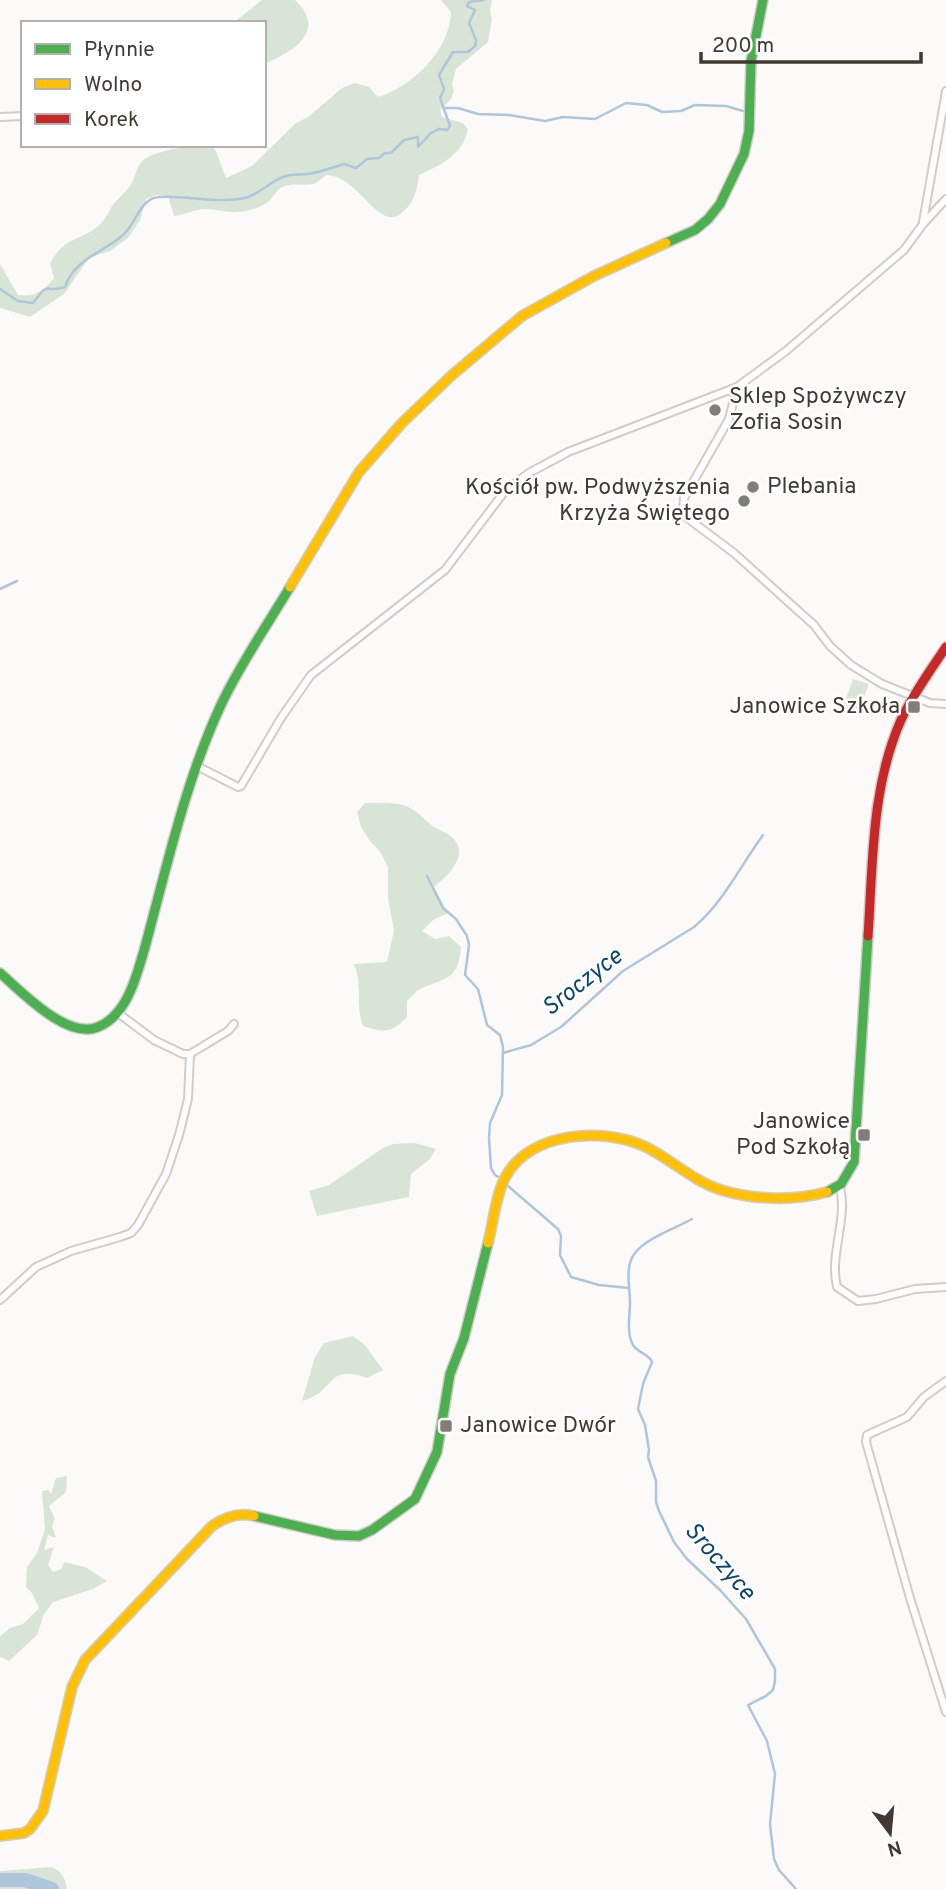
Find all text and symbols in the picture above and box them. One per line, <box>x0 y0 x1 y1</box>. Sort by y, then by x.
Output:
legend <box>21 21 266 147</box>
scale bar <box>701 21 922 65</box>
text: 200 m <box>712 33 774 60</box>
text: Płynnie <box>84 37 155 64</box>
text: Wolno <box>84 72 142 99</box>
text: Korek <box>84 107 139 134</box>
place label: Sklep Spożywczy Zofia Sosin <box>729 383 907 438</box>
marker: Sklep Spożywczy Zofia Sosin <box>707 402 723 418</box>
place label: Plebania <box>767 473 856 502</box>
place label: Kościół pw. Podwyższenia Krzyża Świętego <box>465 474 730 529</box>
marker: Plebania <box>745 479 761 495</box>
marker: Kościół pw. Podwyższenia Krzyża Świętego <box>736 493 752 509</box>
place label: Janowice Szkoła <box>730 693 900 722</box>
marker: Janowice Szkoła <box>906 699 922 715</box>
water label: Sroczyce <box>537 942 630 1024</box>
place label: Janowice Pod Szkołą <box>736 1108 850 1163</box>
marker: Janowice Pod Szkołą <box>856 1127 872 1143</box>
place label: Janowice Dwór <box>460 1412 616 1441</box>
marker: Janowice Dwór <box>438 1418 454 1434</box>
water label: Sroczyce <box>677 1517 761 1608</box>
north arrow <box>855 1798 925 1868</box>
text: N <box>884 1834 904 1861</box>

